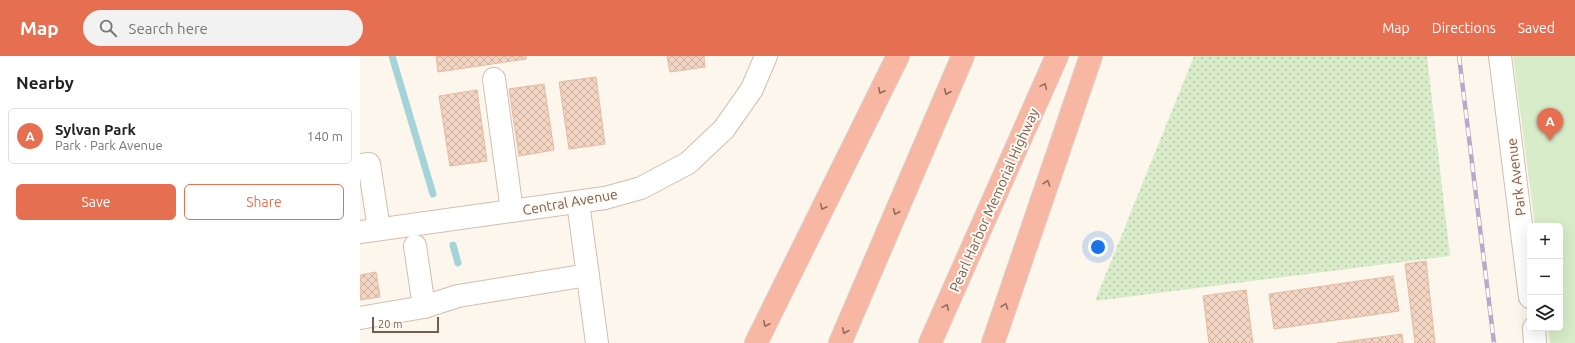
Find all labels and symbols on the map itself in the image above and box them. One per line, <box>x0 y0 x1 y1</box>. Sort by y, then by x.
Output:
one-way arrow <box>1039 83 1047 91</box>
one-way arrow <box>878 87 886 94</box>
one-way arrow <box>944 87 952 95</box>
street label: Pearl Harbor Memorial Highway <box>946 106 1042 294</box>
pin: A <box>1537 108 1563 141</box>
street label: Park Avenue <box>1503 137 1529 217</box>
one-way arrow <box>1043 180 1051 187</box>
street label: Central Avenue <box>521 186 619 218</box>
one-way arrow <box>821 203 828 211</box>
one-way arrow <box>893 208 901 215</box>
your location <box>1088 237 1108 257</box>
one-way arrow <box>1001 303 1009 310</box>
one-way arrow <box>941 304 949 312</box>
scale bar <box>372 315 439 334</box>
one-way arrow <box>763 320 771 327</box>
one-way arrow <box>842 328 850 335</box>

